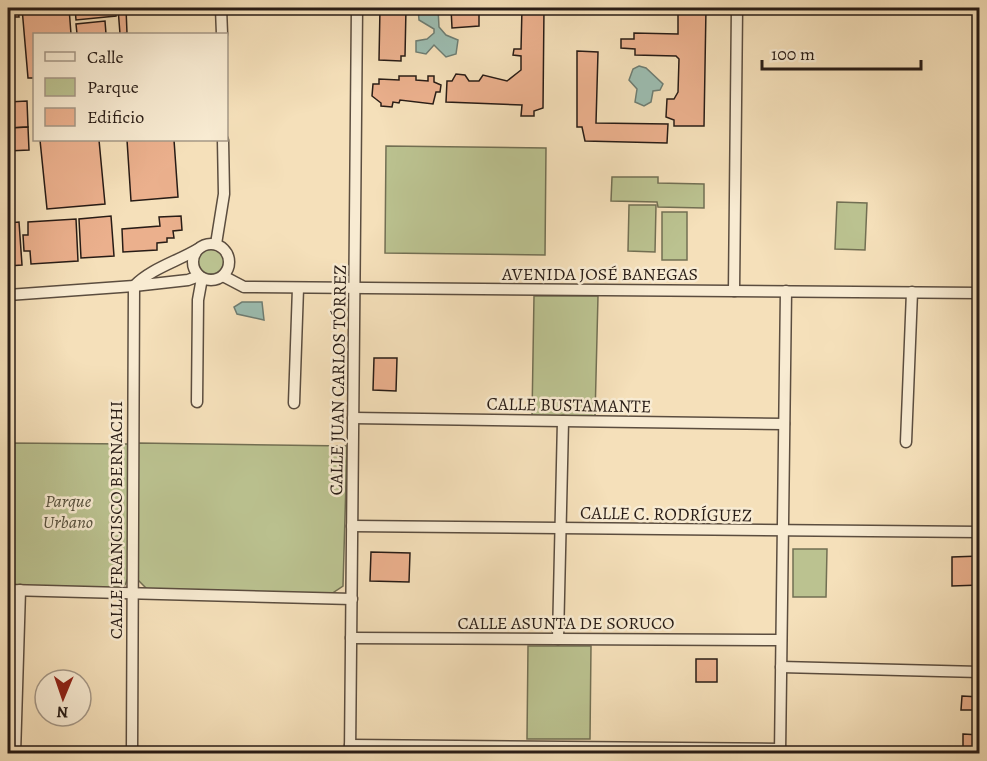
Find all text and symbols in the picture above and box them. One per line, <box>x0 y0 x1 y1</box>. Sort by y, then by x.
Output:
legend <box>33 33 228 141</box>
scale bar <box>762 33 921 71</box>
text: 100 m <box>771 42 815 66</box>
text: Calle <box>87 45 124 69</box>
text: Parque <box>87 75 139 99</box>
text: Edificio <box>87 105 144 129</box>
street label: AVENIDA JOSÉ BANEGAS <box>501 262 698 286</box>
street label: CALLE JUAN CARLOS TÓRREZ <box>324 264 352 496</box>
street label: CALLE BUSTAMANTE <box>486 392 652 418</box>
street label: CALLE FRANCISCO BERNACHI <box>104 401 128 639</box>
park label: Parque Urbano <box>43 489 93 534</box>
street label: CALLE C. RODRÍGUEZ <box>580 501 752 527</box>
street label: CALLE ASUNTA DE SORUCO <box>457 611 675 635</box>
north arrow <box>33 668 93 728</box>
text: N <box>56 701 69 723</box>

